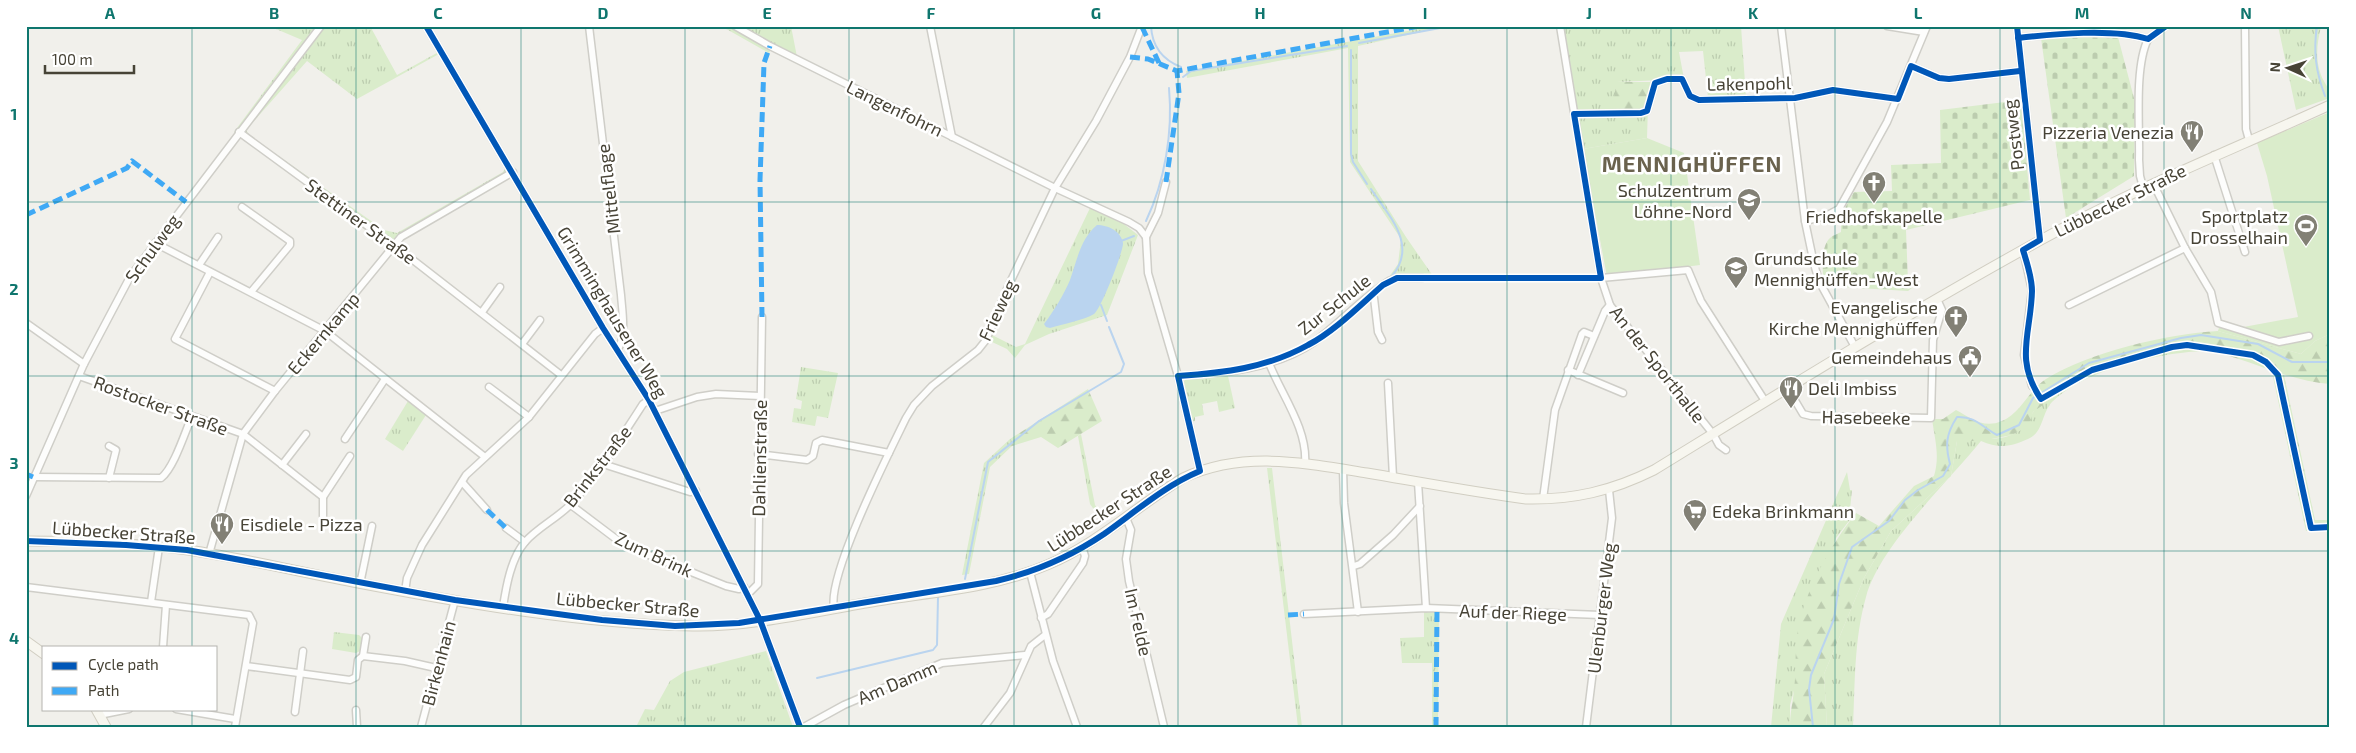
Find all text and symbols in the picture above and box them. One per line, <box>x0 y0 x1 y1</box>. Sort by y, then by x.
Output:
text: A <box>105 3 116 22</box>
text: B <box>269 3 279 22</box>
text: C <box>433 3 443 22</box>
text: D <box>598 3 609 22</box>
text: E <box>762 3 772 22</box>
text: F <box>927 3 936 22</box>
text: G <box>1091 3 1101 22</box>
text: H <box>1254 3 1266 22</box>
text: I <box>1423 3 1427 22</box>
text: J <box>1586 3 1592 22</box>
text: K <box>1748 3 1759 22</box>
text: L <box>1914 3 1923 22</box>
text: M <box>2075 3 2089 22</box>
text: N <box>2240 3 2252 22</box>
scale bar <box>45 42 134 74</box>
north arrow <box>2264 42 2314 92</box>
text: 100 m <box>52 50 93 68</box>
text: N <box>2266 62 2283 73</box>
street label: Lakenpohl <box>1707 71 1792 95</box>
street label: Langenfohrn <box>843 75 947 141</box>
street label: Postweg <box>1998 98 2028 172</box>
text: 1 <box>11 104 17 123</box>
restaurant icon: Pizzeria Venezia <box>2179 119 2205 153</box>
place label: Pizzeria Venezia <box>2042 121 2174 143</box>
street label: Mittelflage <box>592 143 624 235</box>
district label: MENNIGHÜFFEN <box>1602 150 1782 176</box>
street label: Lübbecker Straße <box>2051 159 2189 241</box>
church icon: Friedhofskapelle <box>1861 170 1887 204</box>
street label: Stettiner Straße <box>301 173 421 269</box>
place label: Schulzentrum Löhne-Nord <box>1618 179 1732 222</box>
school or university icon: Schulzentrum Löhne-Nord <box>1736 187 1762 221</box>
place label: Friedhofskapelle <box>1805 205 1943 227</box>
place label: Sportplatz Drosselhain <box>2190 205 2288 248</box>
street label: Schulweg <box>120 209 184 287</box>
sports icon: Sportplatz Drosselhain <box>2293 213 2319 247</box>
street label: Grimminghausener Weg <box>553 222 673 402</box>
place label: Grundschule Mennighüffen-West <box>1754 247 1919 290</box>
school or university icon: Grundschule Mennighüffen-West <box>1723 255 1749 289</box>
street label: Zur Schule <box>1293 269 1375 339</box>
street label: Frieweg <box>973 276 1021 344</box>
text: 2 <box>9 279 19 298</box>
street label: Eckernkamp <box>282 287 364 379</box>
place label: Evangelische Kirche Mennighüffen <box>1769 296 1938 339</box>
street label: An der Sporthalle <box>1606 301 1710 427</box>
church icon: Evangelische Kirche Mennighüffen <box>1943 304 1969 338</box>
public building icon: Gemeindehaus <box>1957 344 1983 378</box>
place label: Gemeindehaus <box>1831 346 1952 368</box>
street label: Rostocker Straße <box>91 370 231 440</box>
restaurant icon: Deli Imbiss <box>1778 375 1804 409</box>
place label: Deli Imbiss <box>1808 377 1897 399</box>
street label: Dahlienstraße <box>747 399 771 517</box>
street label: Hasebeeke <box>1821 405 1911 429</box>
street label: Brinkstraße <box>558 421 636 511</box>
text: 3 <box>9 453 19 472</box>
street label: Lübbecker Straße <box>1043 460 1175 556</box>
supermarket icon: Edeka Brinkmann <box>1682 498 1708 532</box>
place label: Edeka Brinkmann <box>1712 500 1854 522</box>
restaurant icon: Eisdiele - Pizza <box>209 511 235 545</box>
place label: Eisdiele - Pizza <box>240 513 363 535</box>
street label: Lübbecker Straße <box>52 516 196 548</box>
street label: Zum Brink <box>612 527 696 581</box>
street label: Ulenburger Weg <box>1582 541 1620 675</box>
street label: Im Felde <box>1121 586 1157 658</box>
street label: Lübbecker Straße <box>555 587 701 621</box>
street label: Auf der Riege <box>1459 599 1567 625</box>
street label: Birkenhain <box>416 618 460 708</box>
text: 4 <box>9 628 19 647</box>
legend <box>42 646 218 710</box>
text: Cycle path <box>88 655 159 673</box>
street label: Am Damm <box>854 655 940 709</box>
text: Path <box>88 681 119 699</box>

